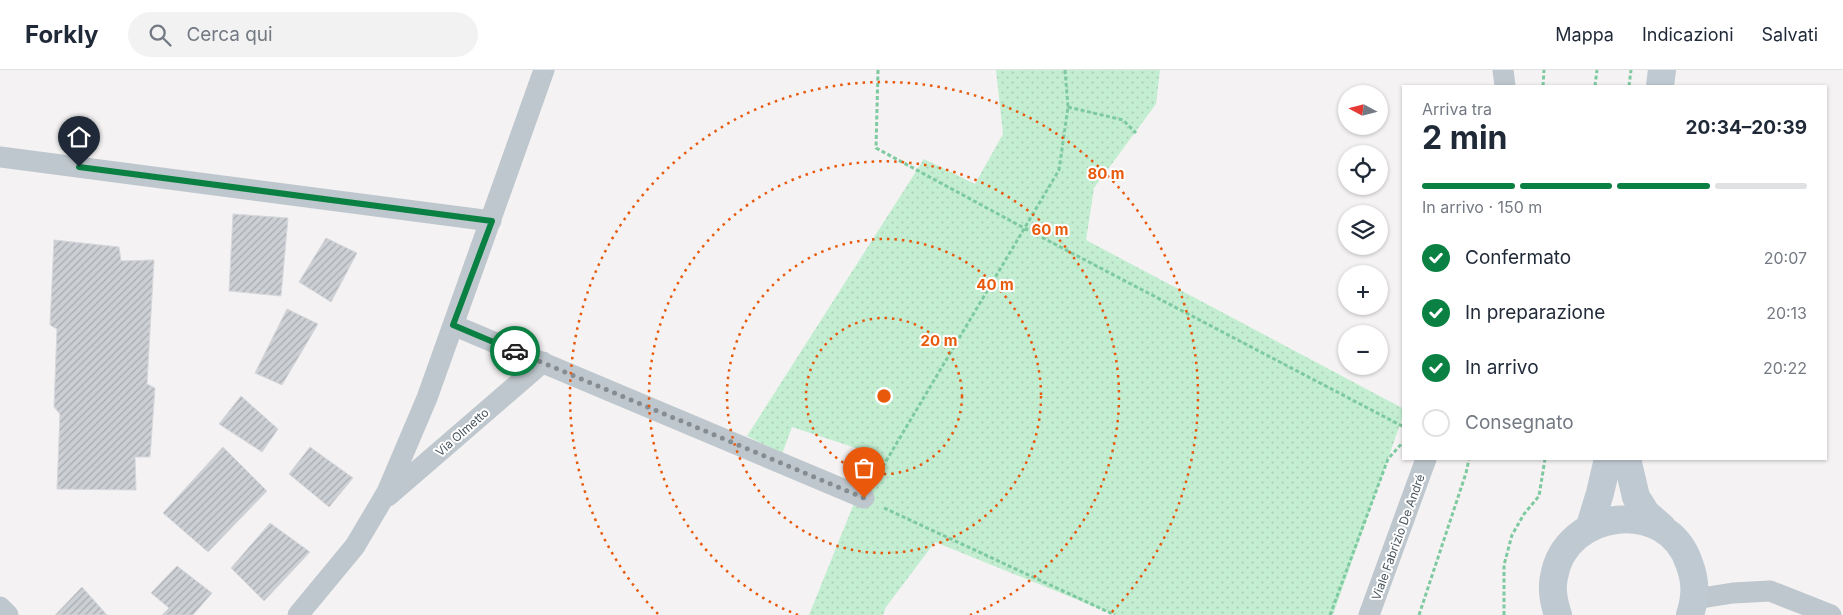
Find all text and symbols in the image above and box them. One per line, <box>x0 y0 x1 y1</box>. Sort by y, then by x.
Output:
search box <box>128 12 478 57</box>
text: Forkly <box>25 20 98 49</box>
icon: search <box>146 21 174 49</box>
text: Cerca qui <box>186 23 273 46</box>
text: Mappa <box>1555 24 1614 45</box>
text: Indicazioni <box>1642 24 1734 45</box>
text: Salvati <box>1762 24 1818 45</box>
north arrow <box>1338 85 1388 135</box>
map controls <box>1338 85 1388 375</box>
text: Arriva tra <box>1422 99 1492 119</box>
pin <box>58 116 100 167</box>
text: 20:34–20:39 <box>1686 116 1807 139</box>
text: 2 min <box>1422 118 1508 157</box>
icon: home <box>65 123 93 151</box>
button: locate <box>1338 145 1388 195</box>
text: 80 m <box>1087 164 1125 183</box>
text: In arrivo · 150 m <box>1422 197 1542 217</box>
button: layers <box>1338 205 1388 255</box>
text: 60 m <box>1031 220 1069 239</box>
icon: check <box>1422 244 1450 272</box>
text: Confermato <box>1465 246 1571 269</box>
text: 20:07 <box>1764 248 1807 268</box>
button: + <box>1338 265 1388 315</box>
text: 40 m <box>976 275 1014 294</box>
icon: check <box>1422 299 1450 327</box>
text: In preparazione <box>1465 301 1605 324</box>
text: 20:13 <box>1766 303 1807 323</box>
button: − <box>1338 325 1388 375</box>
courier <box>490 326 540 376</box>
text: 20 m <box>921 331 957 350</box>
icon: car <box>501 337 529 365</box>
icon: check <box>1422 354 1450 382</box>
text: In arrivo <box>1465 356 1539 379</box>
text: 20:22 <box>1763 358 1807 378</box>
centre of rings <box>875 387 893 405</box>
street label: Via Olmetto <box>432 405 492 459</box>
text: Consegnato <box>1465 411 1574 434</box>
pin <box>843 447 885 498</box>
icon: bag <box>850 454 878 482</box>
street label: Viale Fabrizio De André <box>1368 472 1428 602</box>

